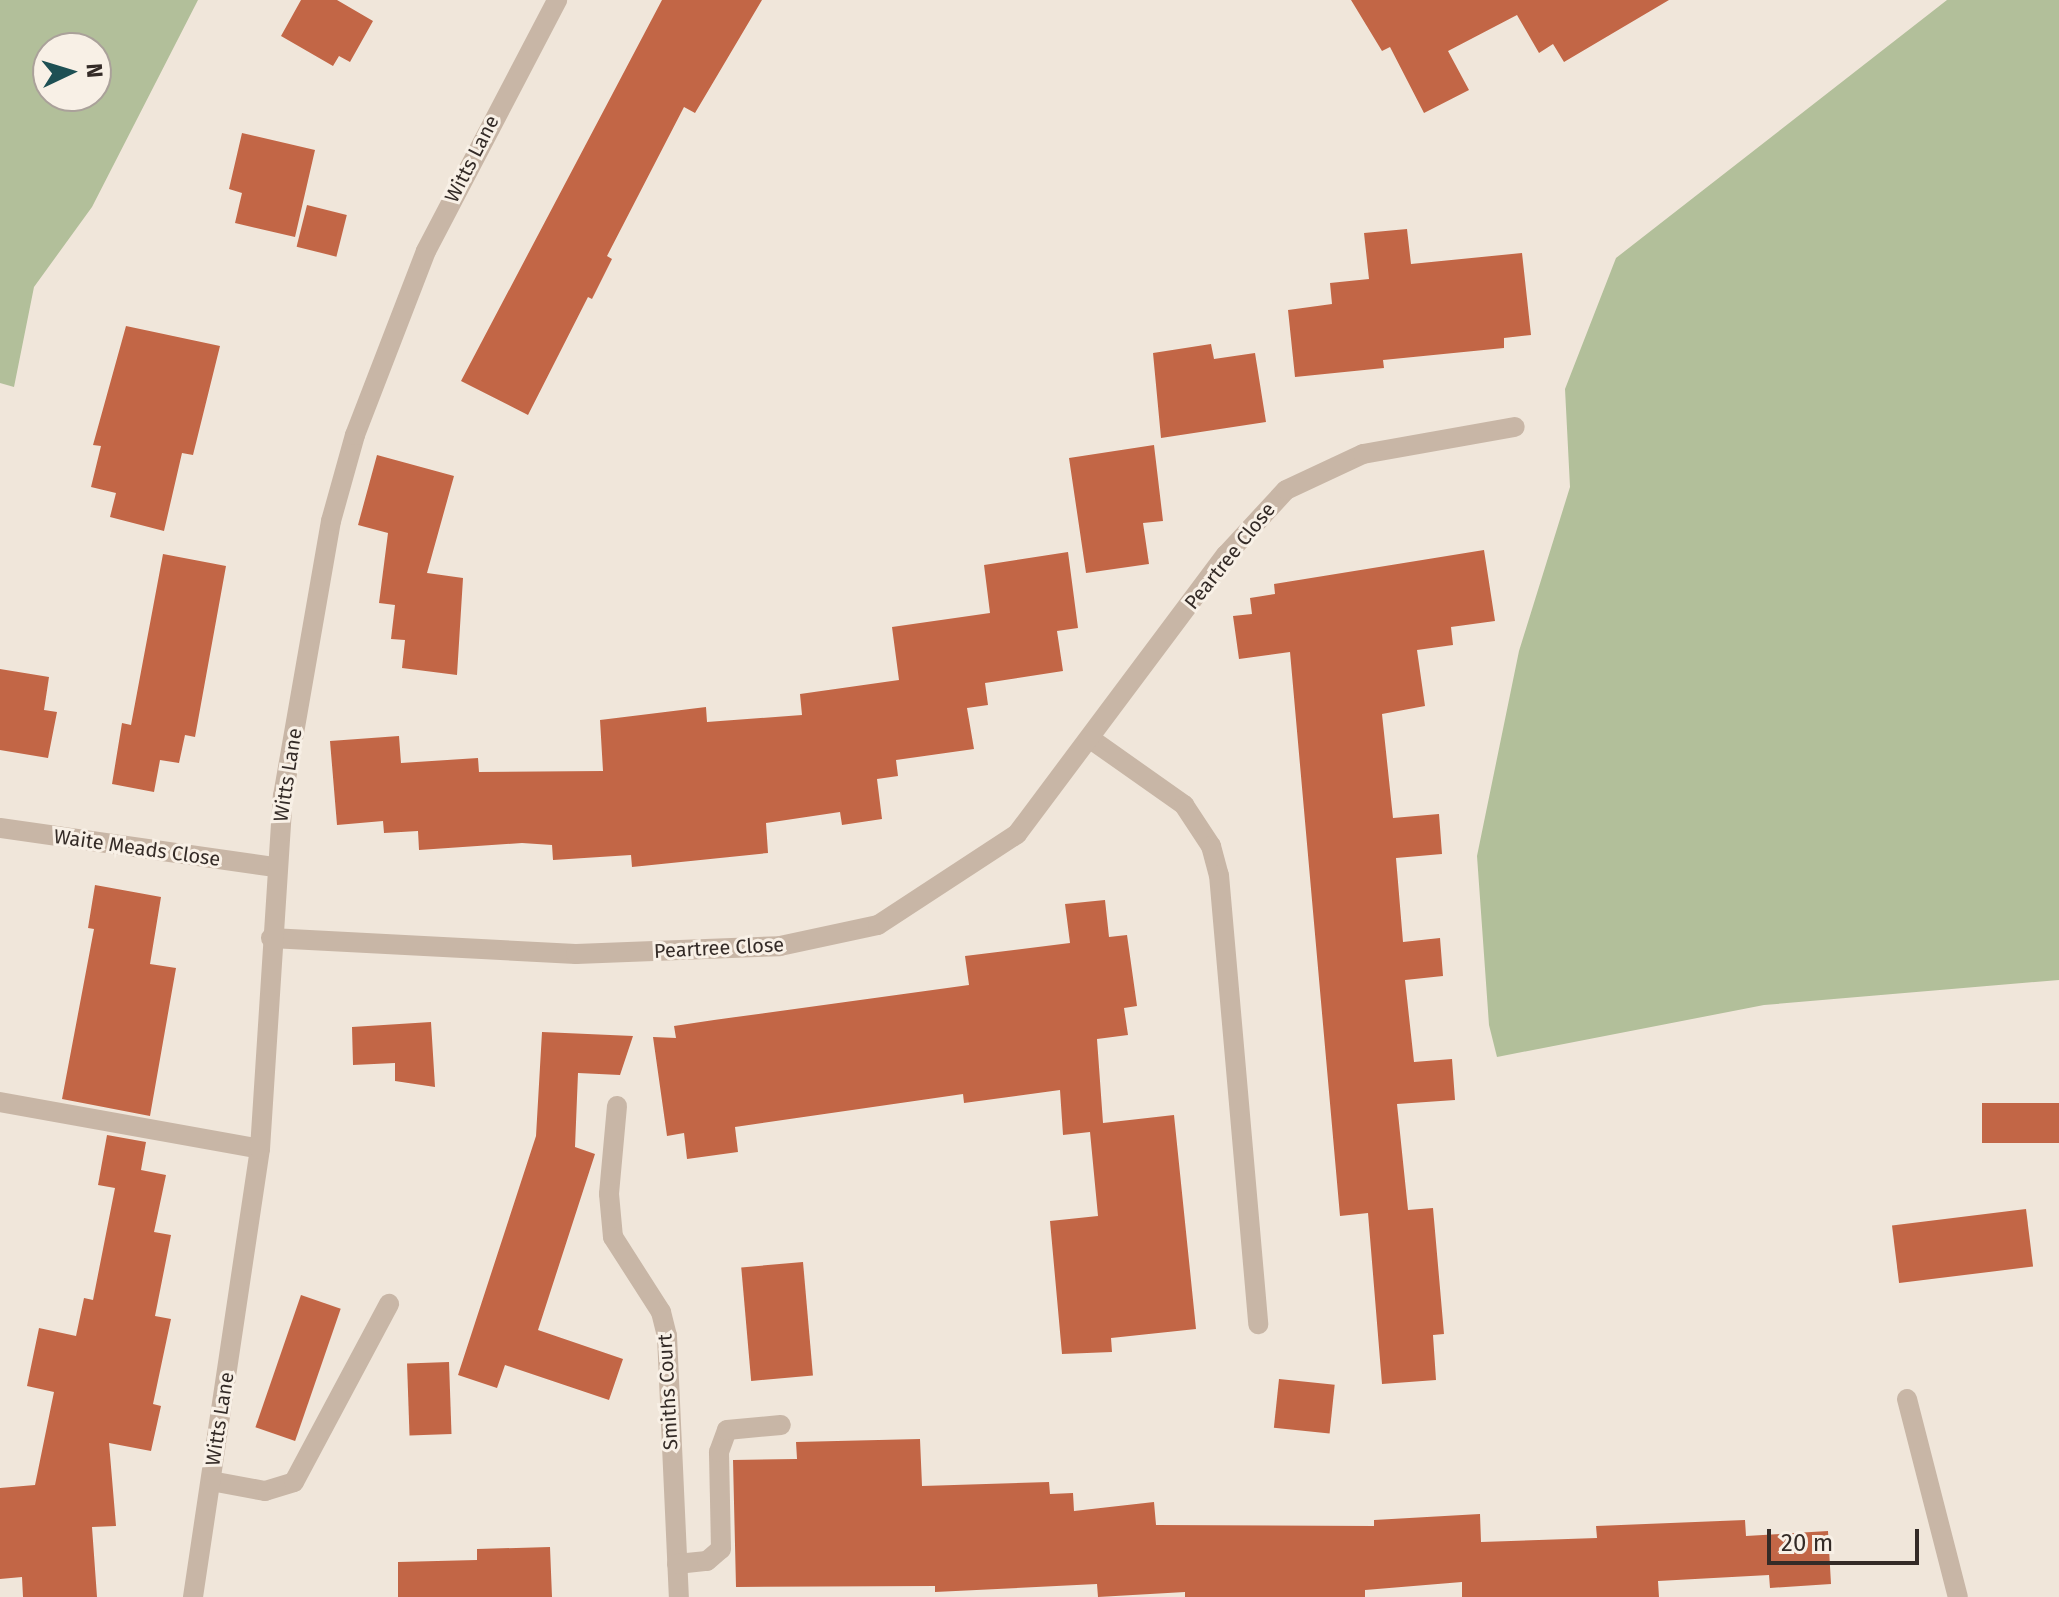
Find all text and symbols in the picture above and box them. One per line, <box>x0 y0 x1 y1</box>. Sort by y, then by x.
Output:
north arrow <box>32 32 112 112</box>
text: N <box>80 62 108 79</box>
street label: Witts Lane <box>440 111 504 207</box>
street label: Peartree Close <box>1180 498 1280 614</box>
street label: Witts Lane <box>269 726 307 824</box>
street label: Waite Meads Close <box>52 824 222 872</box>
street label: Peartree Close <box>653 933 785 963</box>
street label: Smiths Court <box>653 1333 683 1451</box>
street label: Witts Lane <box>201 1370 239 1468</box>
scale bar <box>1771 1513 1923 1563</box>
text: 20 m <box>1781 1529 1833 1557</box>

